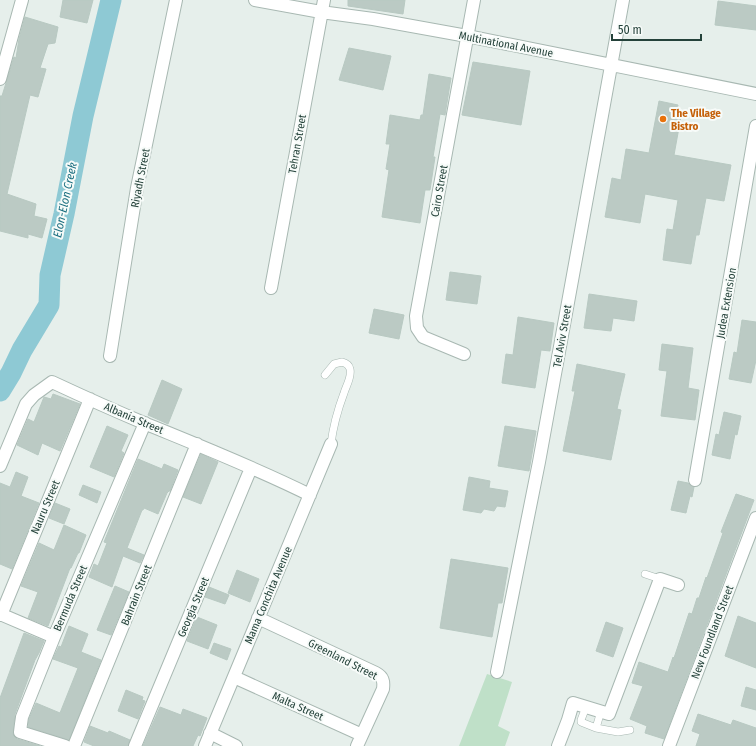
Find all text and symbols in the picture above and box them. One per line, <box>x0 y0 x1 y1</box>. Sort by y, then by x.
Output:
scale bar <box>612 16 701 42</box>
text: 50 m <box>618 23 642 37</box>
street label: Multinational Avenue <box>458 29 554 60</box>
place label: The Village Bistro <box>671 107 721 133</box>
street label: Tehran Street <box>286 113 309 175</box>
marker: The Village Bistro <box>658 114 668 124</box>
street label: Riyadh Street <box>128 147 153 209</box>
water label: Elon-Elon Creek <box>50 161 80 239</box>
street label: Cairo Street <box>429 164 451 218</box>
street label: Judea Extension <box>714 267 739 339</box>
street label: Tel Aviv Street <box>551 303 574 368</box>
street label: Albania Street <box>102 400 166 437</box>
street label: Nauru Street <box>28 478 63 536</box>
street label: Mama Conchita Avenue <box>242 545 295 646</box>
street label: Bermuda Street <box>51 563 90 633</box>
street label: Bahrain Street <box>118 563 155 627</box>
street label: Georgia Street <box>175 575 212 639</box>
street label: New Foundland Street <box>689 583 736 681</box>
street label: Greenland Street <box>306 636 380 683</box>
street label: Malta Street <box>270 689 326 724</box>

